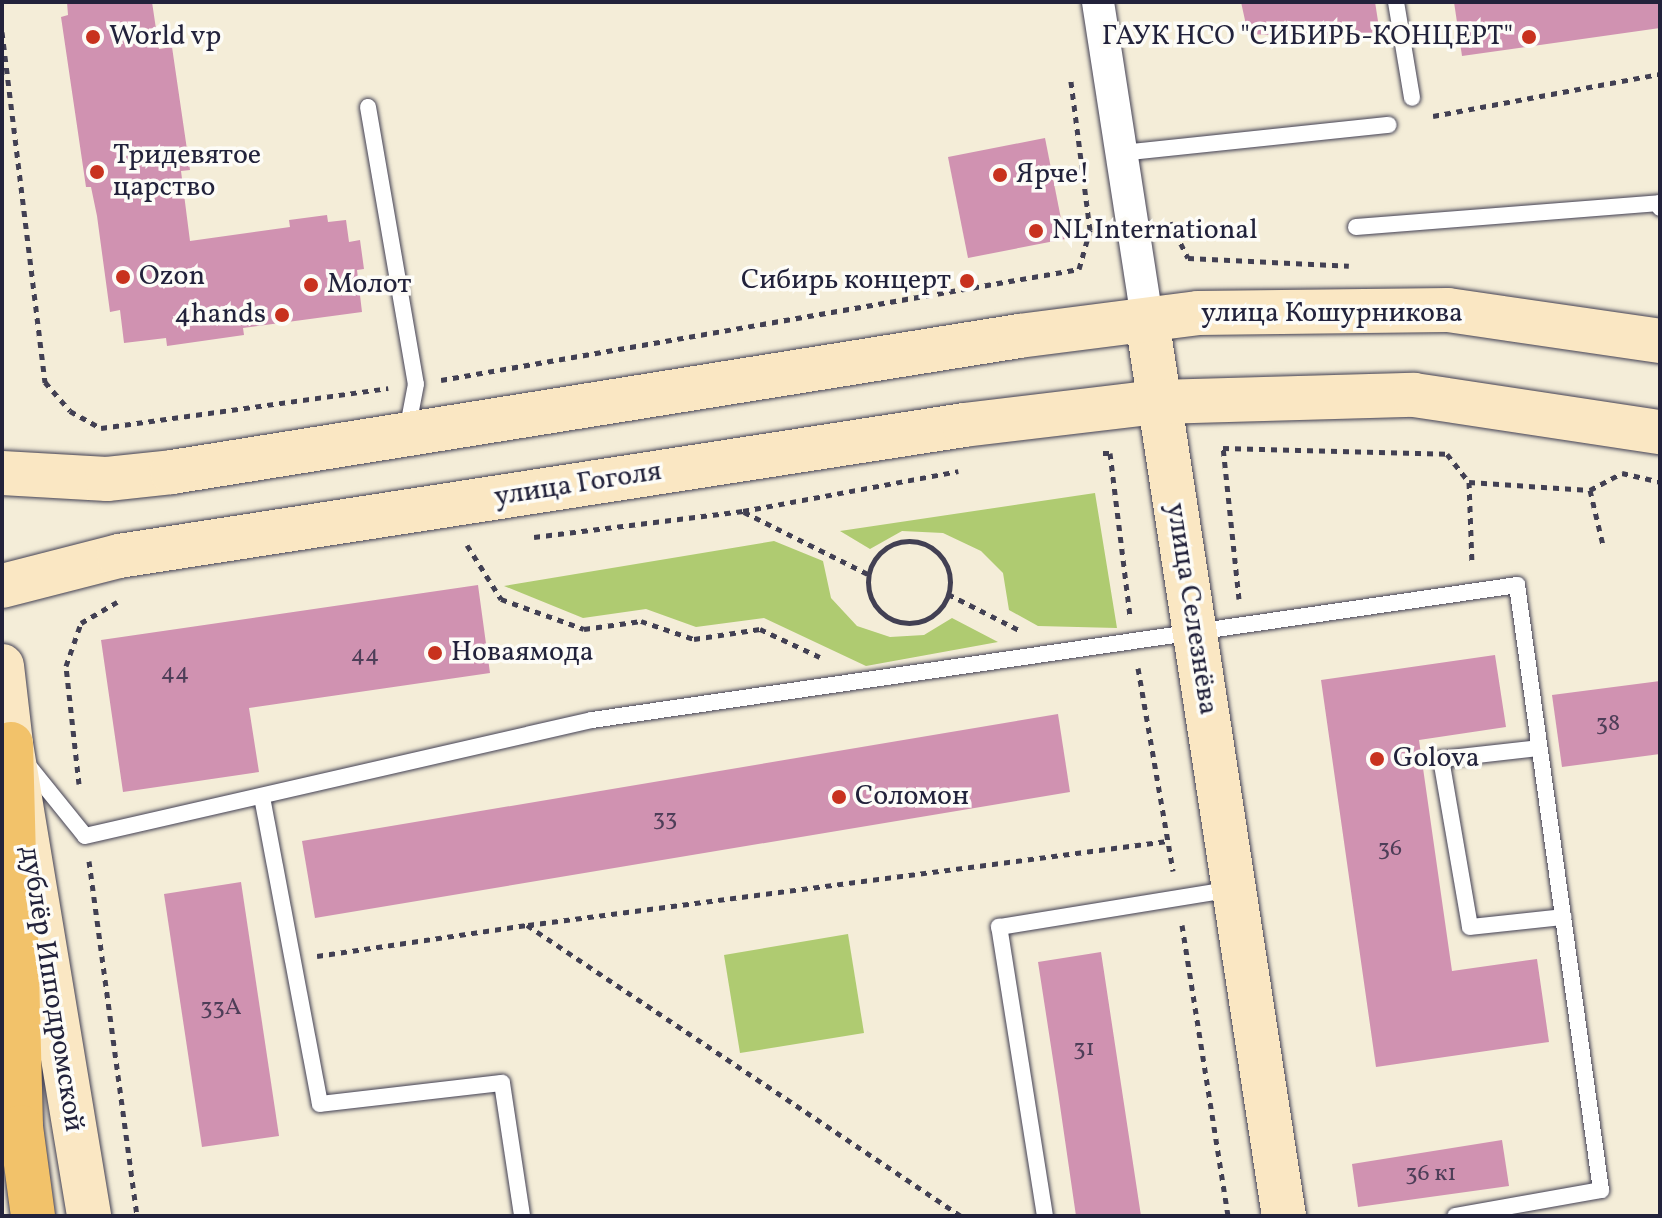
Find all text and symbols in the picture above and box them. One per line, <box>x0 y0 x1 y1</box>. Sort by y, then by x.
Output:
place label: World vp <box>109 20 222 54</box>
place label: ГАУК НСО "СИБИРЬ-КОНЦЕРТ" <box>1102 20 1513 54</box>
marker: World vp <box>84 28 102 46</box>
marker: ГАУК НСО "СИБИРЬ-КОНЦЕРТ" <box>1520 28 1538 46</box>
place label: Тридевятое царство <box>113 139 261 205</box>
place label: Ярче! <box>1016 158 1090 192</box>
marker: Тридевятое царство <box>88 163 106 181</box>
marker: Ярче! <box>991 166 1009 184</box>
place label: NL International <box>1052 214 1258 248</box>
marker: NL International <box>1027 222 1045 240</box>
place label: Ozon <box>139 260 205 294</box>
place label: Сибирь концерт <box>741 264 951 298</box>
marker: Ozon <box>114 268 132 286</box>
place label: Молот <box>327 268 411 302</box>
marker: Сибирь концерт <box>958 272 976 290</box>
marker: Молот <box>302 276 320 294</box>
street label: улица Кошурникова <box>1201 297 1463 331</box>
place label: 4hands <box>174 298 266 332</box>
marker: 4hands <box>273 306 291 324</box>
street label: улица Гоголя <box>492 455 664 515</box>
street label: улица Селезнёва <box>1158 501 1224 717</box>
place label: Новаямода <box>451 636 594 670</box>
house number: 44 <box>351 642 379 670</box>
marker: Новаямода <box>426 644 444 662</box>
house number: 44 <box>161 660 189 688</box>
house number: 38 <box>1596 711 1620 739</box>
place label: Golova <box>1393 742 1480 776</box>
marker: Golova <box>1368 750 1386 768</box>
place label: Соломон <box>855 780 969 814</box>
marker: Соломон <box>830 788 848 806</box>
house number: 33 <box>653 806 677 834</box>
house number: 36 <box>1378 836 1402 864</box>
street label: дублёр Ипподромской <box>12 844 90 1134</box>
house number: 33А <box>200 995 242 1023</box>
house number: 31 <box>1073 1036 1095 1064</box>
house number: 36 к1 <box>1405 1161 1457 1189</box>

